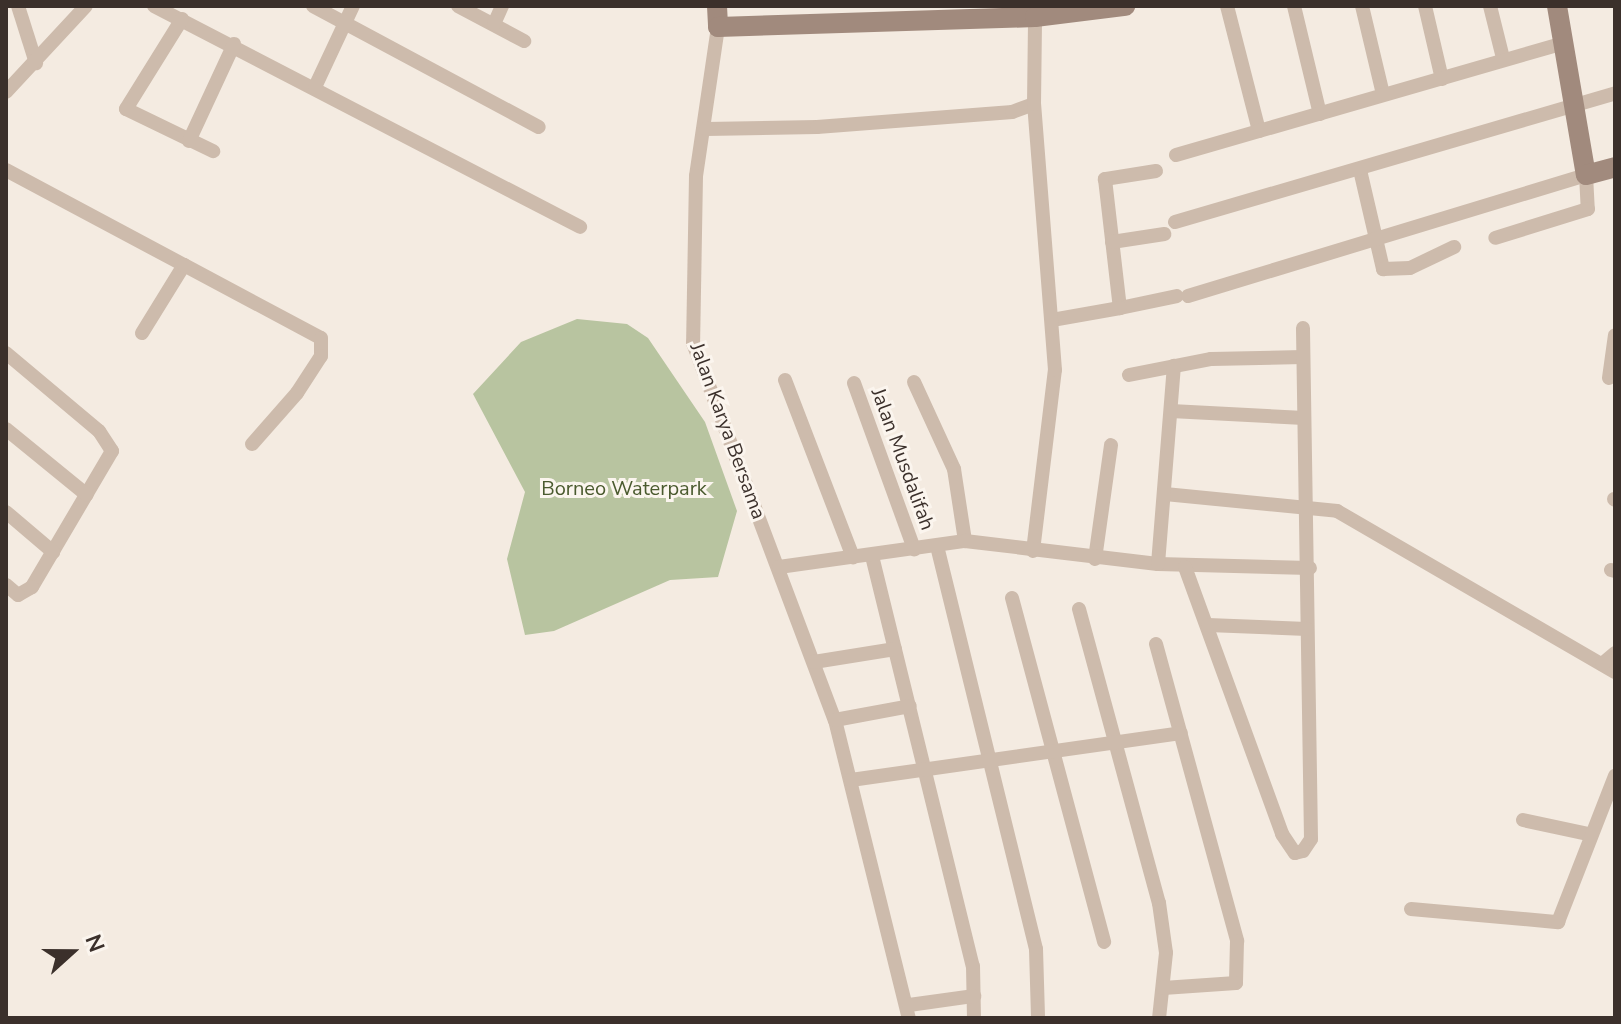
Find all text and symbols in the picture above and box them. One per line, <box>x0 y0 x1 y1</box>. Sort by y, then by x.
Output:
street label: Jalan Karya Bersama <box>685 340 771 522</box>
street label: Jalan Musdalifah <box>866 385 940 533</box>
park label: Borneo Waterpark <box>541 476 707 500</box>
north arrow <box>32 912 112 992</box>
text: N <box>77 930 111 956</box>

